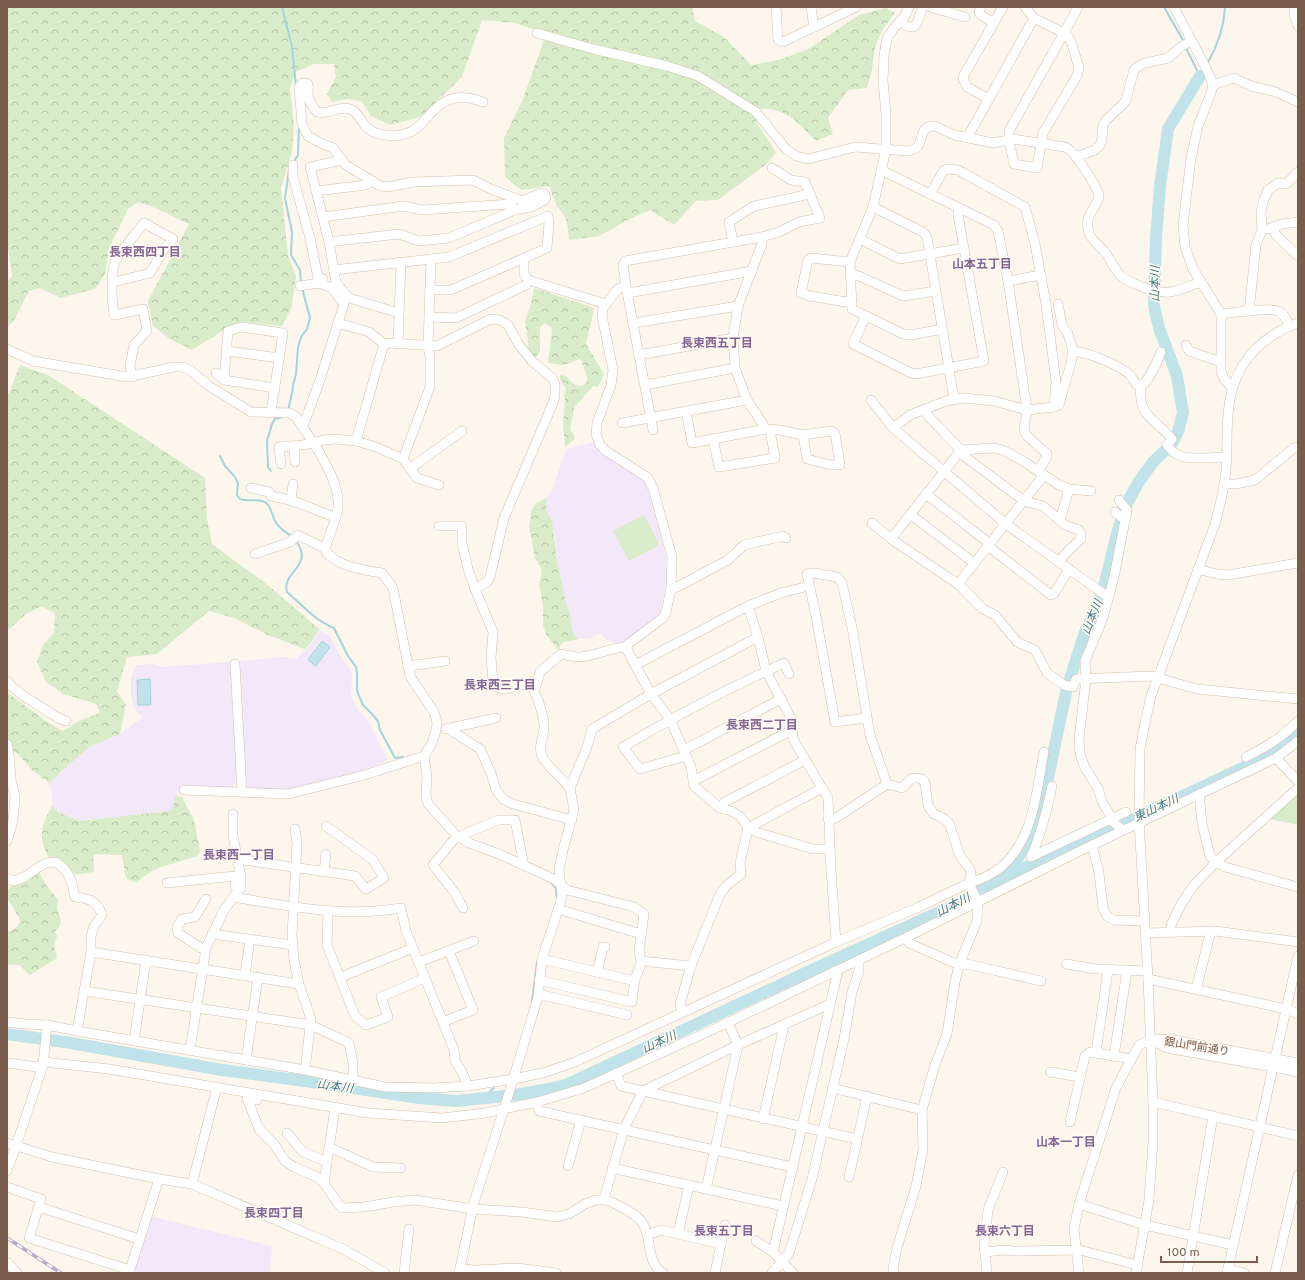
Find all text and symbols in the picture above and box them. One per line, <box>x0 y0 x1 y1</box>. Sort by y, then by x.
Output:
district label: 長束西四丁目 <box>109 245 181 261</box>
district label: 山本五丁目 <box>952 257 1012 273</box>
water label: 山本川 <box>1148 264 1164 302</box>
district label: 長束西五丁目 <box>681 336 753 352</box>
water label: 山本川 <box>1079 596 1108 637</box>
district label: 長束西三丁目 <box>464 678 536 694</box>
district label: 長束西二丁目 <box>726 718 798 734</box>
water label: 東山本川 <box>1131 791 1183 826</box>
district label: 長束西一丁目 <box>203 848 275 864</box>
water label: 山本川 <box>934 890 975 921</box>
water label: 山本川 <box>640 1027 681 1058</box>
street label: 銀山門前通り <box>1163 1035 1231 1059</box>
water label: 山本川 <box>316 1077 356 1098</box>
district label: 山本一丁目 <box>1036 1135 1096 1151</box>
district label: 長束四丁目 <box>244 1206 304 1222</box>
district label: 長束五丁目 <box>694 1224 754 1240</box>
district label: 長束六丁目 <box>975 1224 1035 1240</box>
scale bar <box>1161 1238 1257 1264</box>
text: 100 m <box>1167 1245 1200 1261</box>

